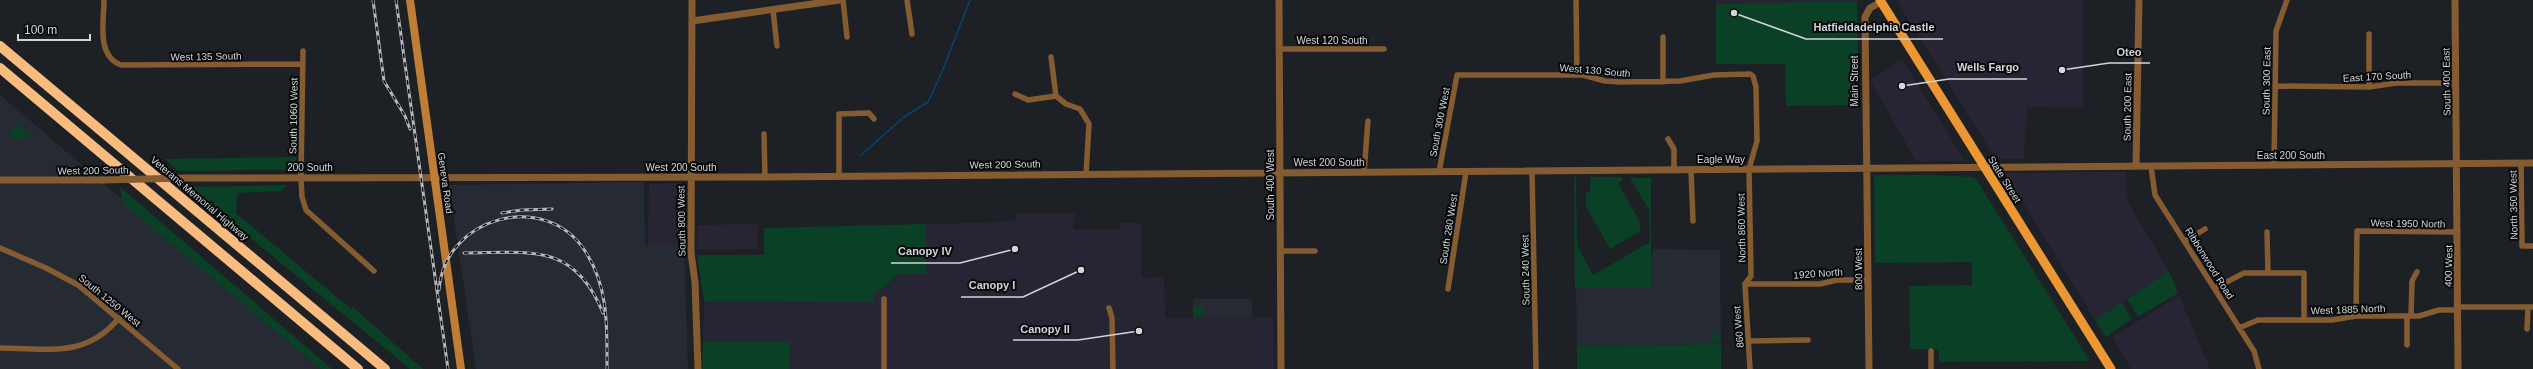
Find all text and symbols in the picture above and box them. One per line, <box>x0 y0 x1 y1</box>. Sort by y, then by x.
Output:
scale bar <box>18 16 90 42</box>
callout: Hatfieldadelphia Castle <box>1806 16 1943 39</box>
text: Hatfieldadelphia Castle <box>1813 21 1935 33</box>
text: 100 m <box>24 23 57 37</box>
street label: West 120 South <box>1297 35 1367 46</box>
callout: Oteo <box>2109 40 2150 63</box>
text: Oteo <box>2116 46 2142 58</box>
street label: South 300 East <box>2260 47 2273 115</box>
street label: South 400 East <box>2440 47 2453 116</box>
street label: West 135 South <box>170 50 242 63</box>
street label: Main Street <box>1849 55 1860 107</box>
callout: Wells Fargo <box>1949 56 2027 79</box>
text: Wells Fargo <box>1957 61 2019 73</box>
street label: West 130 South <box>1559 62 1631 79</box>
street label: East 170 South <box>2343 69 2411 84</box>
street label: South 200 East <box>2121 73 2134 141</box>
street label: South 1060 West <box>287 77 300 154</box>
street label: South 300 West <box>1427 86 1452 158</box>
street label: South 400 West <box>1265 149 1276 220</box>
street label: East 200 South <box>2257 150 2325 161</box>
street label: Geneva Road <box>436 152 455 214</box>
street label: Veterans Memorial Highway <box>148 154 251 243</box>
street label: Eagle Way <box>1697 154 1745 165</box>
street label: State Street <box>1986 154 2023 205</box>
street label: West 200 South <box>1294 157 1364 168</box>
street label: West 200 South <box>969 158 1041 171</box>
street label: 200 South <box>287 162 333 173</box>
street label: West 200 South <box>646 162 716 173</box>
street label: West 200 South <box>57 164 129 177</box>
street label: North 350 West <box>2507 170 2520 240</box>
street label: South 800 West <box>675 185 688 257</box>
street label: South 280 West <box>1438 193 1460 265</box>
street label: North 860 West <box>1735 193 1748 263</box>
street label: West 1950 North <box>2370 217 2446 230</box>
street label: Ribbonwood Road <box>2183 225 2236 301</box>
street label: South 240 West <box>1519 234 1532 306</box>
callout: Canopy IV <box>891 240 960 263</box>
text: Canopy IV <box>898 245 953 257</box>
street label: 400 West <box>2443 245 2454 287</box>
street label: 800 West <box>1853 248 1864 290</box>
street label: 1920 North <box>1793 266 1843 281</box>
street label: South 1250 West <box>76 272 143 329</box>
callout: Canopy I <box>961 274 1023 297</box>
text: Canopy I <box>969 279 1015 291</box>
street label: West 1885 North <box>2310 303 2386 316</box>
street label: 860 West <box>1731 305 1746 348</box>
callout: Canopy II <box>1013 317 1078 340</box>
text: Canopy II <box>1020 323 1070 335</box>

